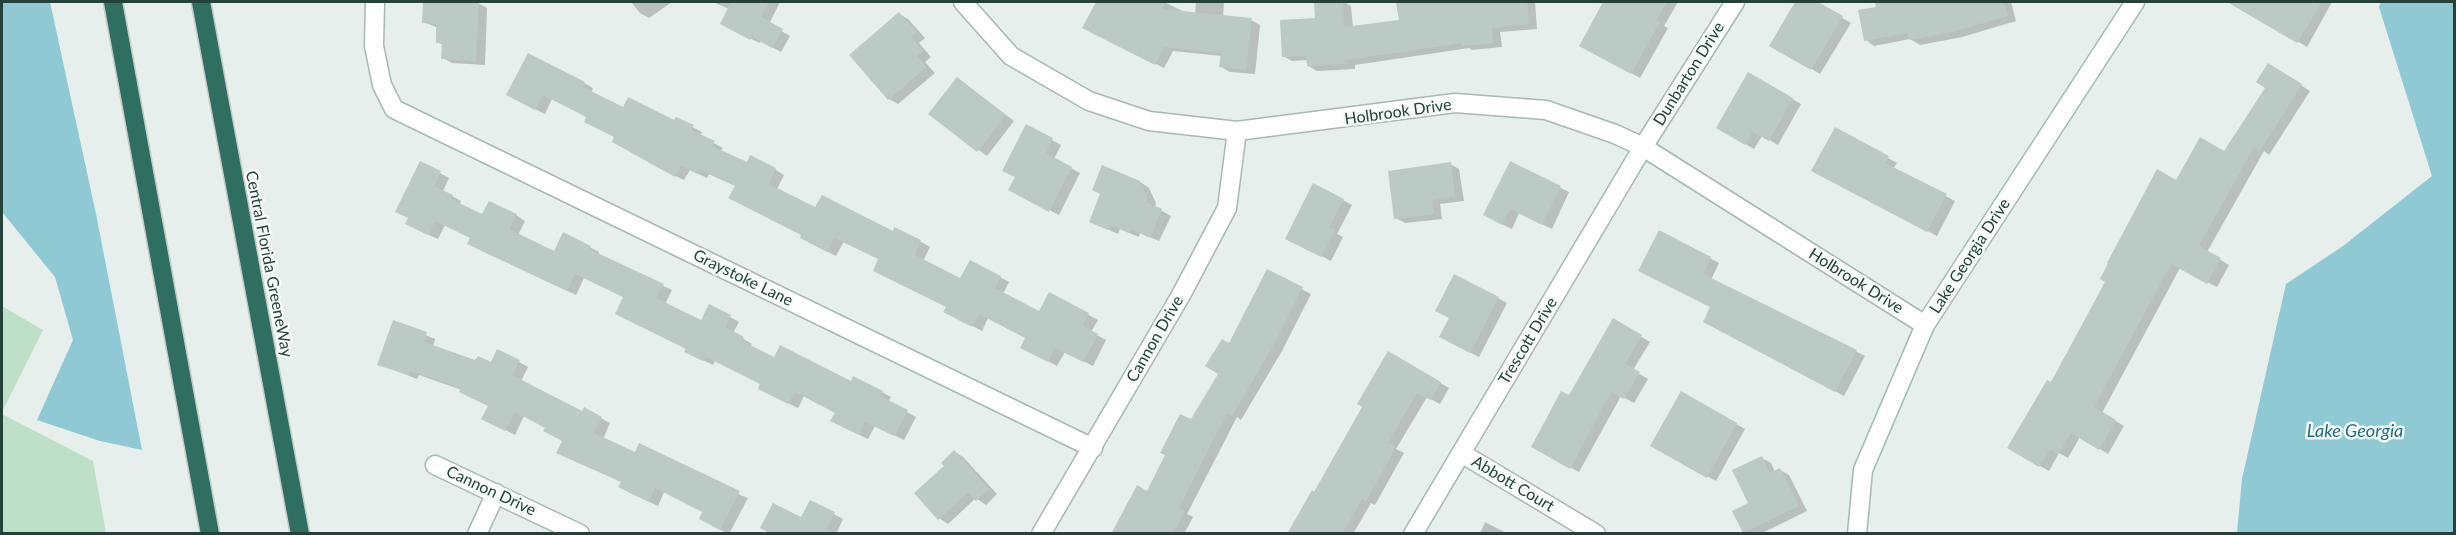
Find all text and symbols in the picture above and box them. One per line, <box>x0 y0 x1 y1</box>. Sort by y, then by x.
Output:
street label: Dunbarton Drive <box>1649 19 1729 129</box>
street label: Holbrook Drive <box>1343 95 1453 129</box>
street label: Central Florida GreeneWay <box>241 169 297 359</box>
street label: Lake Georgia Drive <box>1926 195 2014 317</box>
street label: Holbrook Drive <box>1805 244 1907 318</box>
street label: Graystoke Lane <box>690 246 796 310</box>
street label: Cannon Drive <box>1123 292 1187 386</box>
street label: Trescott Drive <box>1494 294 1562 388</box>
water label: Lake Georgia <box>2307 420 2403 442</box>
street label: Abbott Court <box>1468 452 1558 516</box>
street label: Cannon Drive <box>443 462 539 520</box>

